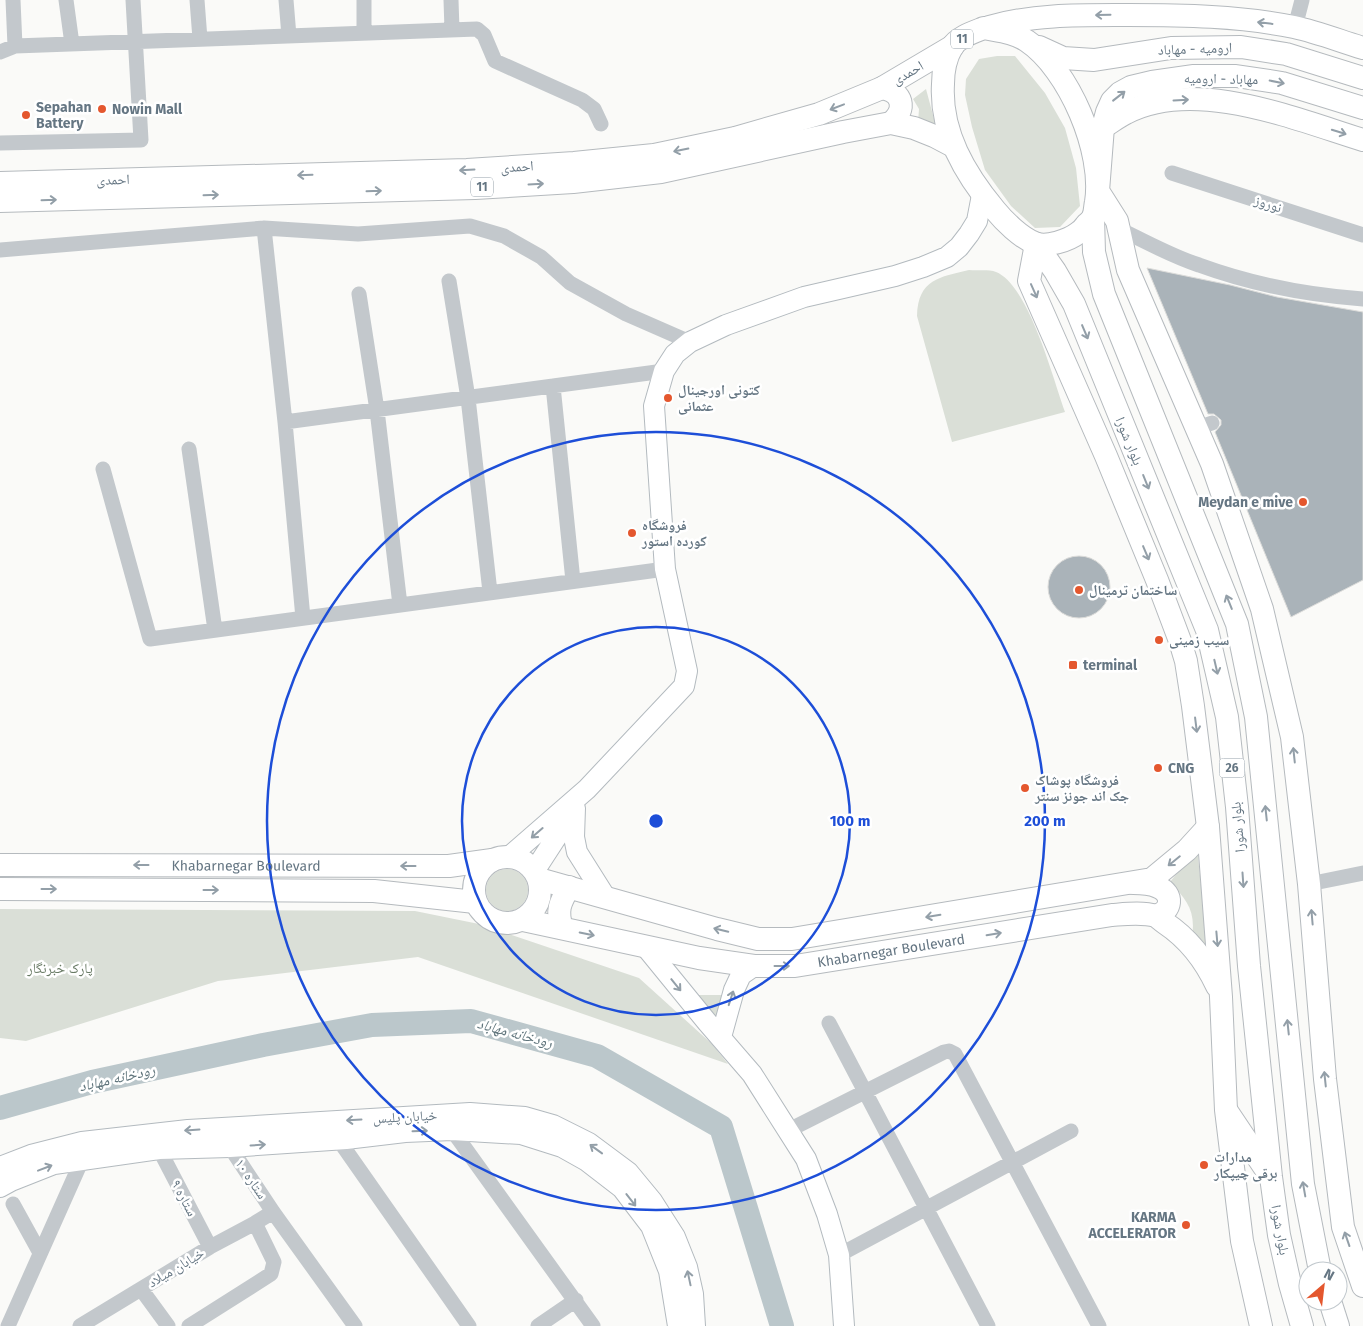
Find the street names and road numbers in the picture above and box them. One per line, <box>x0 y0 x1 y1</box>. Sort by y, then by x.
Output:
road number: 11 <box>951 30 973 48</box>
street label: ارومیه - مهاباد <box>1157 39 1233 59</box>
street label: احمدی <box>889 57 927 89</box>
street label: مهاباد - ارومیه <box>1184 70 1258 88</box>
street label: احمدی <box>500 157 534 177</box>
street label: احمدی <box>96 171 130 189</box>
road number: 11 <box>471 178 493 196</box>
street label: نوروز <box>1251 191 1284 216</box>
street label: بلوار شورا <box>1112 414 1146 468</box>
road number: 26 <box>1220 758 1244 778</box>
street label: بلوار شورا <box>1227 801 1249 853</box>
street label: Khabarnegar Boulevard <box>171 857 321 874</box>
street label: Khabarnegar Boulevard <box>816 930 966 971</box>
street label: خیابان پلیس <box>372 1107 438 1127</box>
street label: ستاره ۱۰ <box>231 1156 271 1202</box>
street label: ستاره ۹ <box>167 1177 201 1219</box>
street label: بلوار شورا <box>1267 1204 1293 1257</box>
street label: خیابان میلاد <box>145 1245 207 1291</box>

